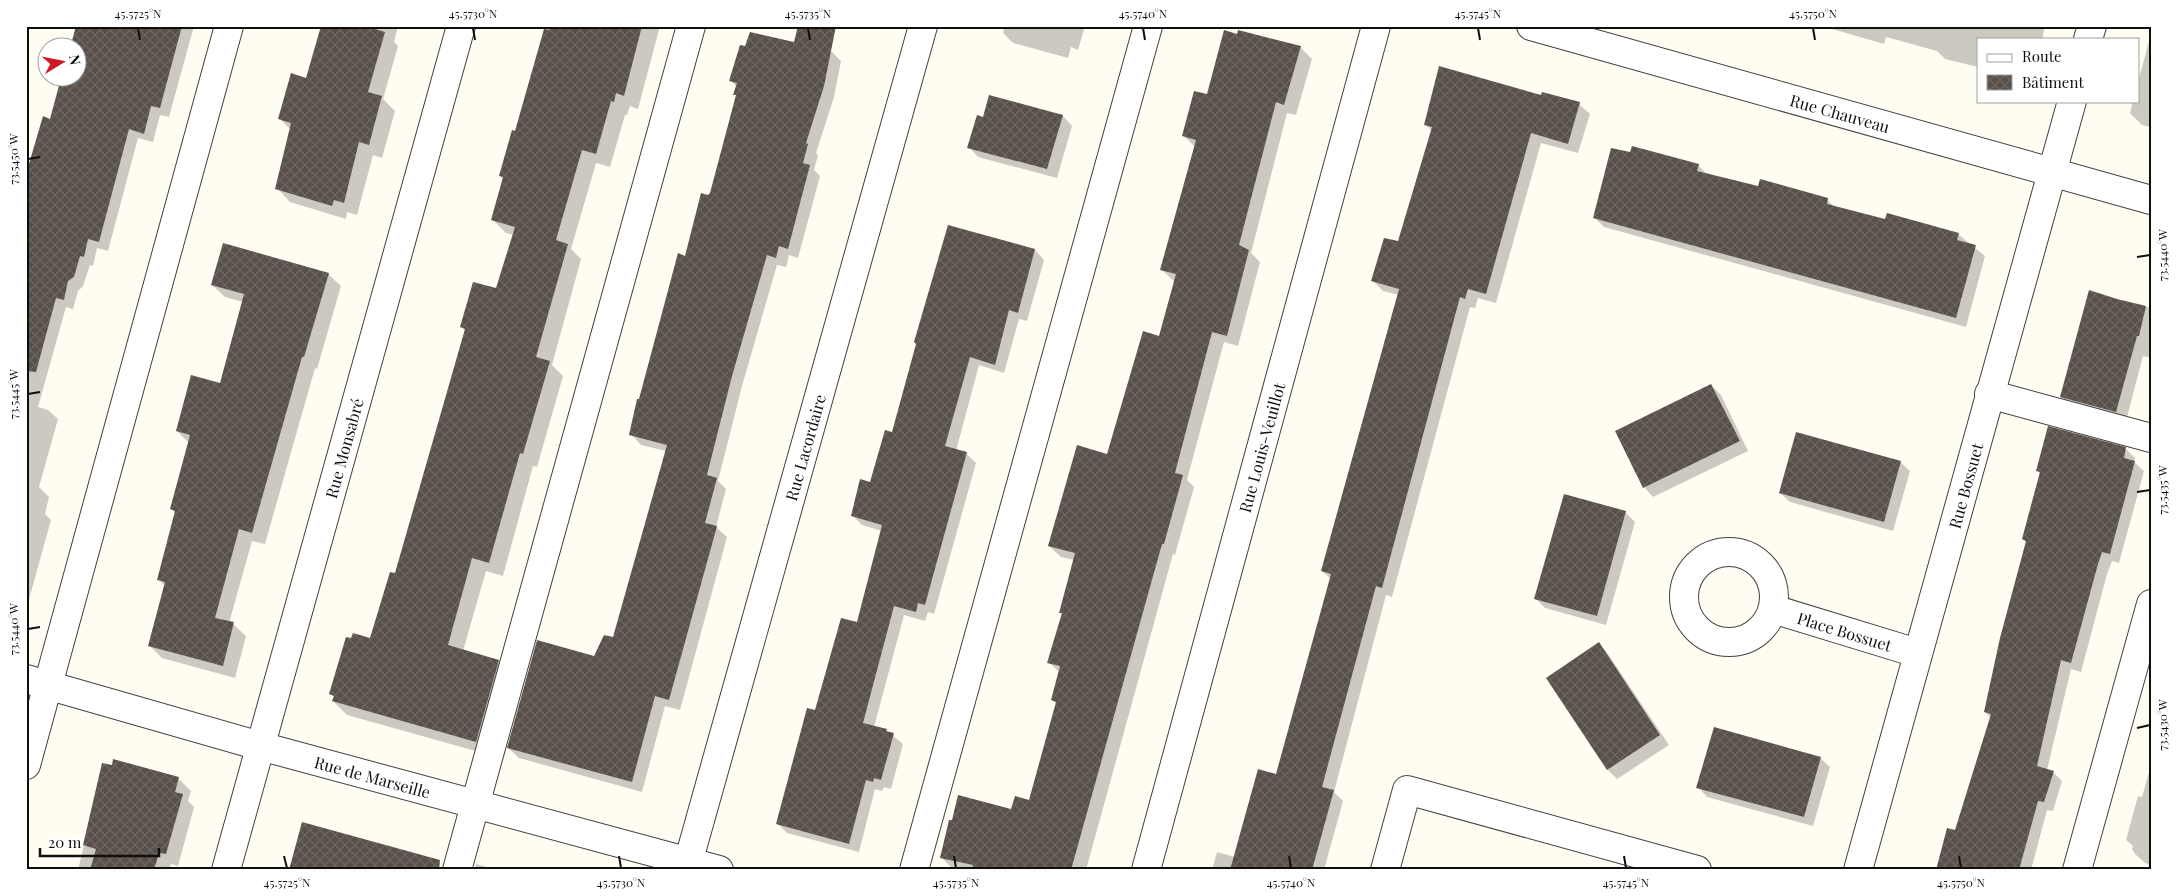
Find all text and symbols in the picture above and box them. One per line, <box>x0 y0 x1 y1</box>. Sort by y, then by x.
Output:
text: 45.5725°N <box>115 5 162 21</box>
text: 45.5730°N <box>449 5 498 21</box>
text: 45.5735°N <box>785 5 832 21</box>
text: 45.5740°N <box>1119 5 1168 21</box>
text: 45.5745°N <box>1455 5 1502 21</box>
text: 45.5750°N <box>1789 5 1838 21</box>
north arrow <box>38 38 88 88</box>
legend <box>1977 38 2140 102</box>
text: Route <box>2022 46 2062 66</box>
text: N <box>65 53 86 66</box>
text: Bâtiment <box>2022 72 2084 92</box>
street label: Rue Chauveau <box>1788 89 1892 137</box>
text: 73.5450°W <box>5 133 21 184</box>
text: 73.5440°W <box>2154 229 2170 281</box>
text: 73.5445°W <box>5 369 21 419</box>
street label: Rue Louis-Veuillot <box>1233 380 1289 515</box>
street label: Rue Lacordaire <box>780 392 830 503</box>
street label: Rue Monsabré <box>320 396 367 500</box>
street label: Rue Bossuet <box>1943 440 1987 531</box>
text: 73.5435°W <box>2154 465 2170 515</box>
text: 73.5440°W <box>5 603 21 655</box>
street label: Place Bossuet <box>1795 607 1895 655</box>
text: 73.5430°W <box>2154 699 2170 751</box>
street label: Rue de Marseille <box>312 751 433 802</box>
scale bar <box>40 826 159 858</box>
text: 20 m <box>48 832 82 852</box>
text: 45.5725°N <box>264 874 311 890</box>
text: 45.5730°N <box>597 874 646 890</box>
text: 45.5735°N <box>933 874 980 890</box>
text: 45.5740°N <box>1267 874 1316 890</box>
text: 45.5745°N <box>1603 874 1650 890</box>
text: 45.5750°N <box>1937 874 1986 890</box>

